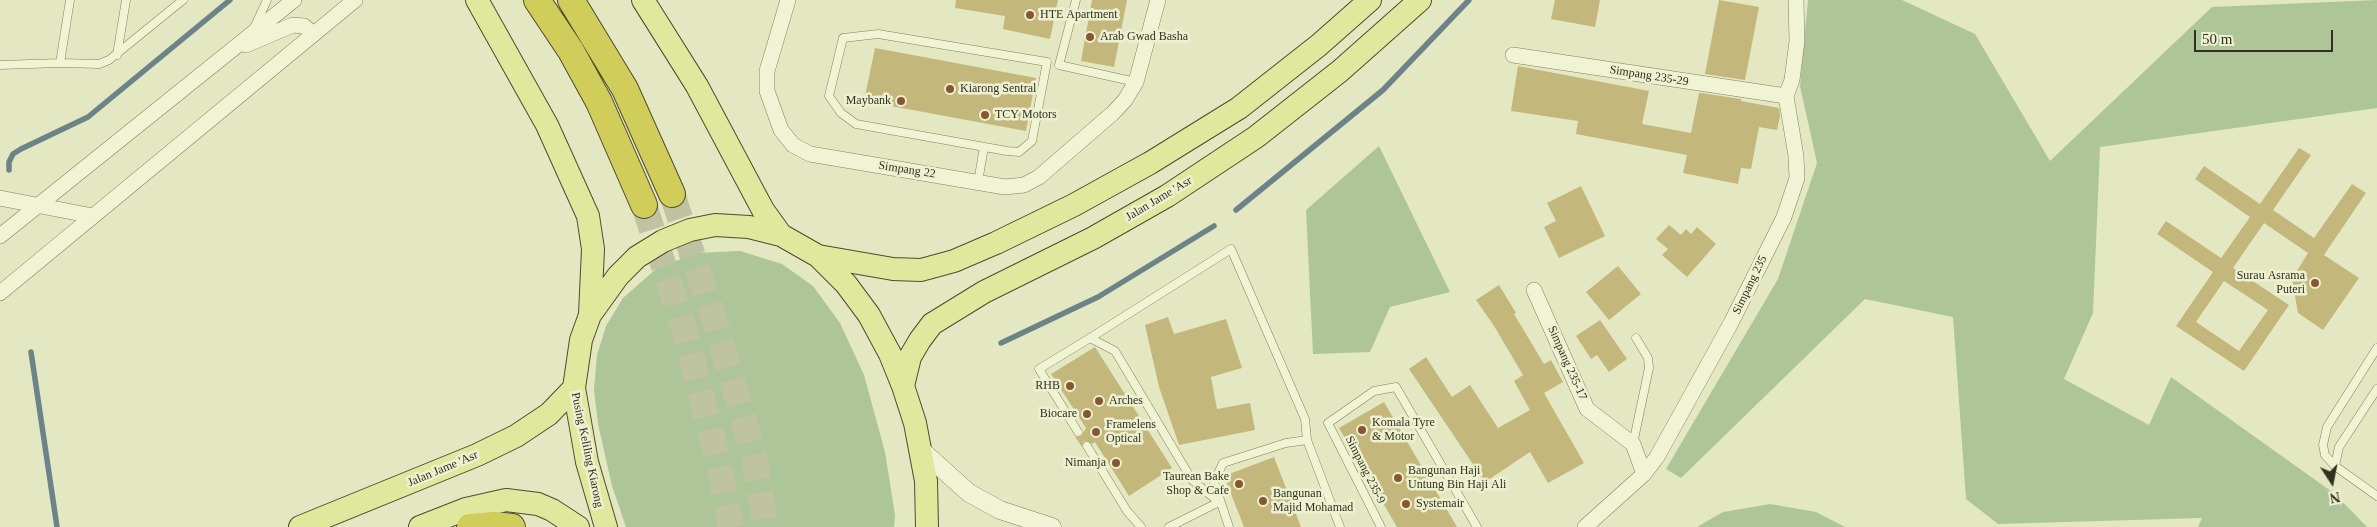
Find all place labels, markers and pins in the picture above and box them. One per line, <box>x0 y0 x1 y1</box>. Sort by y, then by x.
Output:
place label: HTE Apartment <box>1040 8 1118 22</box>
marker: HTE Apartment <box>1024 9 1036 21</box>
place label: Arab Gwad Basha <box>1100 30 1188 44</box>
marker: Arab Gwad Basha <box>1084 31 1096 43</box>
place label: Kiarong Sentral <box>960 82 1036 96</box>
marker: Kiarong Sentral <box>944 83 956 95</box>
place label: Maybank <box>846 94 891 108</box>
marker: Maybank <box>895 95 907 107</box>
place label: TCY Motors <box>995 108 1057 122</box>
marker: TCY Motors <box>979 109 991 121</box>
place label: Surau Asrama Puteri <box>2237 269 2305 297</box>
marker: Surau Asrama Puteri <box>2309 277 2321 289</box>
place label: RHB <box>1035 379 1060 393</box>
marker: RHB <box>1064 380 1076 392</box>
place label: Arches <box>1109 394 1143 408</box>
marker: Arches <box>1093 395 1105 407</box>
place label: Biocare <box>1040 407 1077 421</box>
marker: Biocare <box>1081 408 1093 420</box>
place label: Komala Tyre & Motor <box>1372 416 1435 444</box>
place label: Framelens Optical <box>1106 418 1156 446</box>
marker: Komala Tyre & Motor <box>1356 424 1368 436</box>
marker: Framelens Optical <box>1090 426 1102 438</box>
place label: Nimanja <box>1065 456 1106 470</box>
marker: Nimanja <box>1110 457 1122 469</box>
place label: Bangunan Haji Untung Bin Haji Ali <box>1408 464 1506 492</box>
place label: Taurean Bake Shop & Cafe <box>1163 470 1229 498</box>
marker: Bangunan Haji Untung Bin Haji Ali <box>1392 472 1404 484</box>
marker: Taurean Bake Shop & Cafe <box>1233 478 1245 490</box>
place label: Bangunan Majid Mohamad <box>1273 487 1353 515</box>
marker: Bangunan Majid Mohamad <box>1257 495 1269 507</box>
place label: Systemair <box>1416 497 1464 511</box>
marker: Systemair <box>1400 498 1412 510</box>

